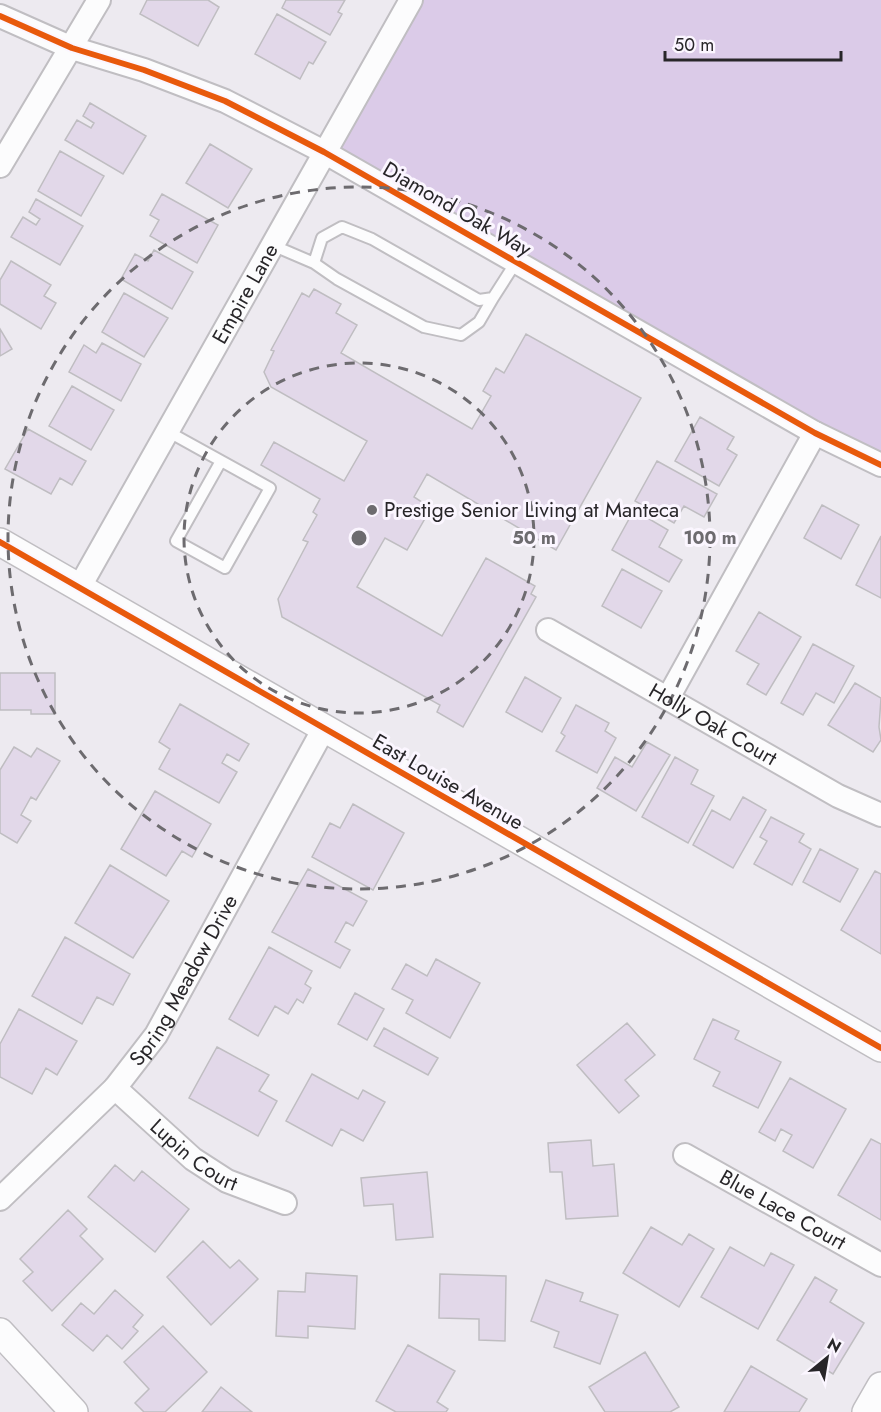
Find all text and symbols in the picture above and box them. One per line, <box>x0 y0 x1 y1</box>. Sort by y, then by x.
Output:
scale bar <box>665 24 840 62</box>
text: 50 m <box>674 32 714 58</box>
street label: Diamond Oak Way <box>377 154 538 264</box>
street label: Empire Lane <box>205 238 286 349</box>
place label: Prestige Senior Living at Manteca <box>384 495 679 525</box>
marker: Prestige Senior Living at Manteca <box>365 503 379 517</box>
text: 50 m <box>512 525 556 551</box>
text: 100 m <box>683 525 737 551</box>
centre of rings <box>349 528 369 548</box>
street label: Holly Oak Court <box>643 676 782 773</box>
street label: East Louise Avenue <box>367 727 529 838</box>
street label: Spring Meadow Drive <box>122 889 245 1072</box>
street label: Lupin Court <box>143 1112 242 1199</box>
street label: Blue Lace Court <box>714 1162 851 1257</box>
north arrow <box>797 1328 857 1388</box>
text: N <box>823 1332 846 1359</box>

